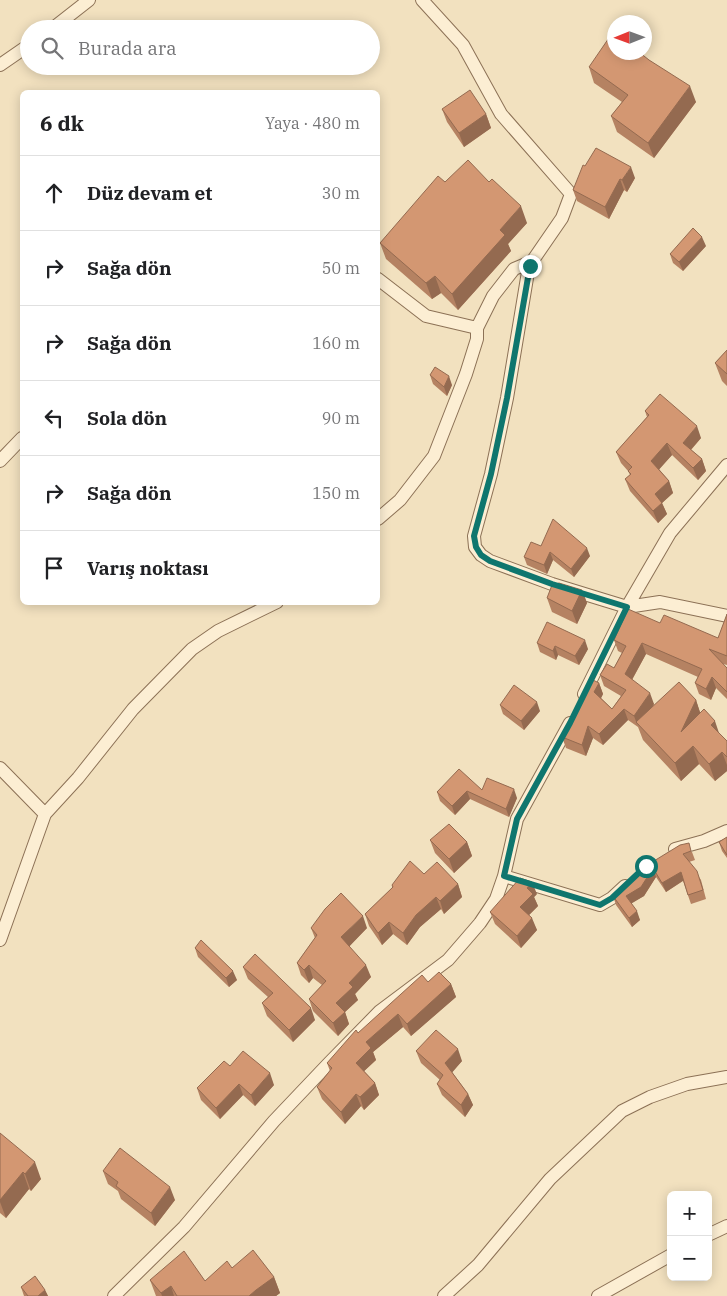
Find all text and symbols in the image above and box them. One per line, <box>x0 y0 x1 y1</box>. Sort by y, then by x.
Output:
north arrow <box>607 15 652 60</box>
search box <box>20 20 380 75</box>
icon: search <box>38 34 66 62</box>
text: Burada ara <box>78 36 177 60</box>
text: 6 dk <box>40 109 84 137</box>
text: Yaya · 480 m <box>265 113 360 133</box>
icon: ahead <box>40 179 68 207</box>
text: Düz devam et <box>87 181 212 205</box>
text: 30 m <box>322 183 360 203</box>
icon: right <box>40 254 68 282</box>
route end <box>519 255 542 278</box>
text: Sağa dön <box>87 256 171 280</box>
text: 50 m <box>322 258 360 278</box>
icon: right <box>40 329 68 357</box>
text: Sağa dön <box>87 331 171 355</box>
text: 160 m <box>312 333 360 353</box>
icon: left <box>40 404 68 432</box>
text: Sola dön <box>87 406 167 430</box>
text: 90 m <box>322 408 360 428</box>
icon: right <box>40 479 68 507</box>
text: Sağa dön <box>87 481 171 505</box>
text: 150 m <box>312 483 360 503</box>
icon: arrive <box>40 554 68 582</box>
text: Varış noktası <box>87 556 209 580</box>
route start <box>635 855 658 878</box>
map controls <box>667 1191 712 1281</box>
button: + <box>667 1191 712 1236</box>
button: − <box>667 1236 712 1281</box>

